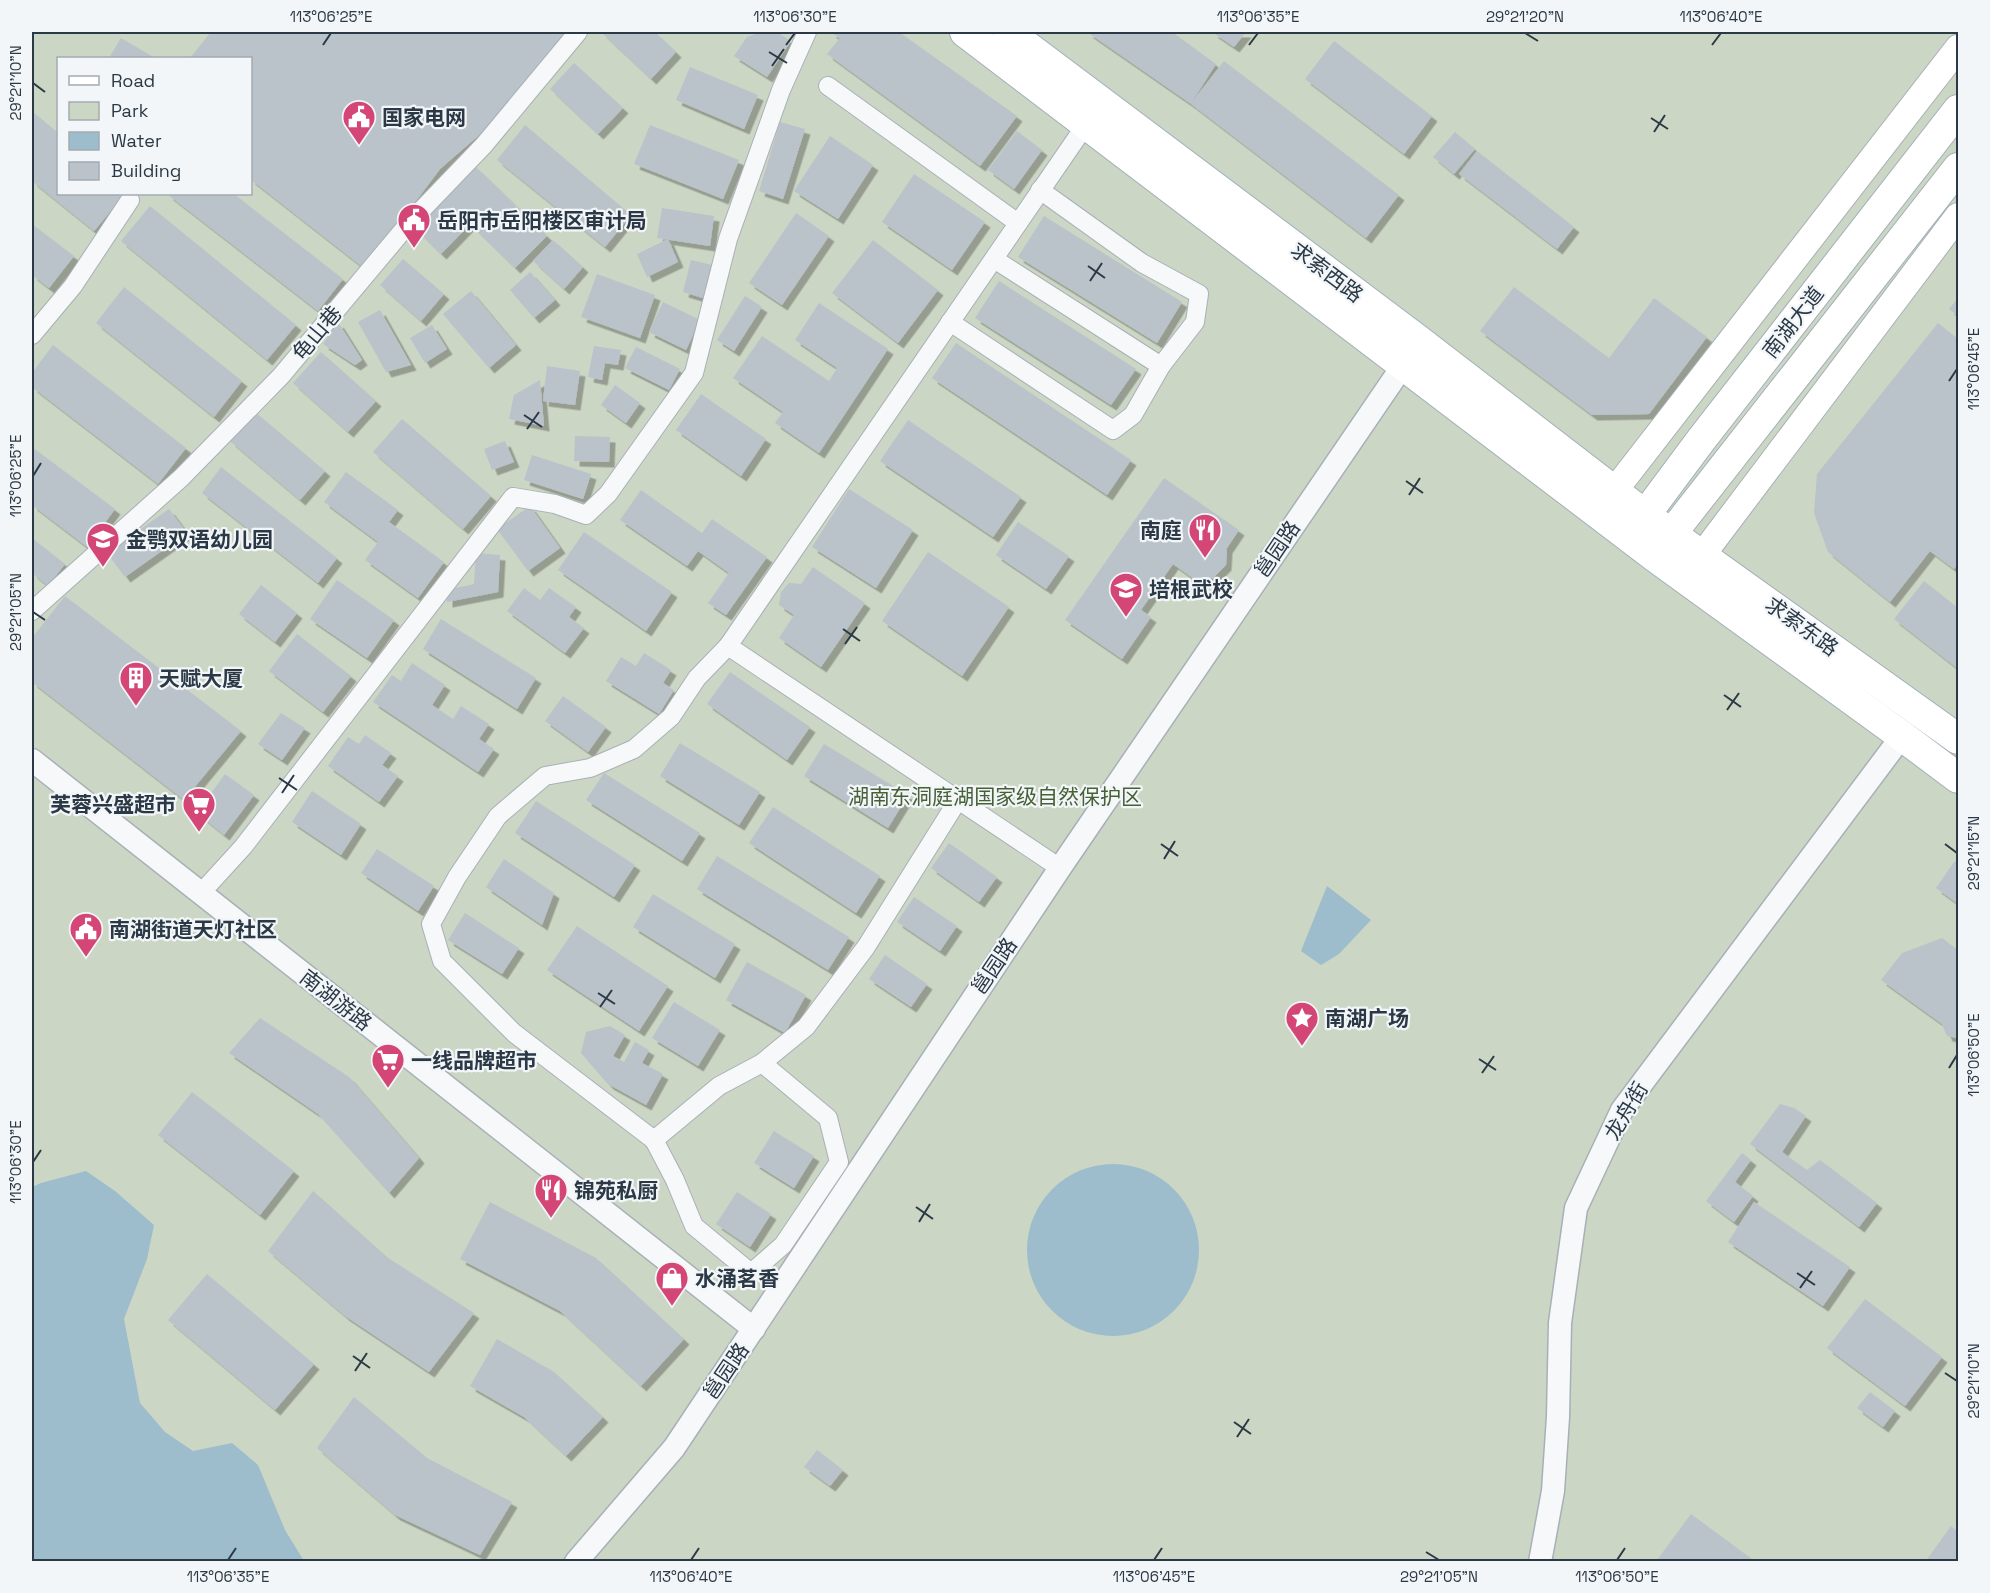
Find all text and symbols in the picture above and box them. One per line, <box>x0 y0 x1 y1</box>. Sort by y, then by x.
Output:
text: 113°06'25"E <box>290 7 372 26</box>
text: 113°06'30"E <box>753 7 837 26</box>
text: 113°06'35"E <box>1217 7 1299 26</box>
text: 29°21'20"N <box>1486 7 1564 26</box>
text: 113°06'40"E <box>1679 7 1763 26</box>
text: 29°21'10"N <box>6 45 25 121</box>
legend <box>57 57 252 195</box>
text: Road <box>111 69 155 92</box>
text: Park <box>111 99 149 122</box>
public building icon: 国家电网 <box>341 99 377 146</box>
place label: 国家电网 <box>382 104 466 131</box>
text: Water <box>111 129 162 152</box>
text: Building <box>111 159 181 182</box>
public building icon: 岳阳市岳阳楼区审计局 <box>396 202 432 249</box>
place label: 岳阳市岳阳楼区审计局 <box>437 207 647 234</box>
street label: 求索西路 <box>1285 236 1369 308</box>
street label: 南湖大道 <box>1757 281 1829 363</box>
street label: 龟山巷 <box>286 300 348 366</box>
text: 113°06'45"E <box>1964 328 1983 410</box>
text: 113°06'25"E <box>6 435 25 517</box>
restaurant icon: 南庭 <box>1187 512 1223 559</box>
street label: 邕园路 <box>1248 515 1306 583</box>
place label: 南庭 <box>1140 517 1182 544</box>
school or university icon: 金鹗双语幼儿园 <box>85 521 121 568</box>
place label: 金鹗双语幼儿园 <box>126 526 273 553</box>
school or university icon: 培根武校 <box>1108 571 1144 618</box>
text: 29°21'05"N <box>6 573 25 651</box>
place label: 培根武校 <box>1149 576 1233 603</box>
street label: 求索东路 <box>1760 590 1844 662</box>
building icon: 天赋大厦 <box>118 660 154 707</box>
place label: 天赋大厦 <box>159 665 243 692</box>
park label: 湖南东洞庭湖国家级自然保护区 <box>848 783 1142 810</box>
supermarket icon: 芙蓉兴盛超市 <box>181 786 217 833</box>
place label: 芙蓉兴盛超市 <box>50 791 176 818</box>
text: 29°21'15"N <box>1964 816 1983 890</box>
public building icon: 南湖街道天灯社区 <box>68 911 104 958</box>
place label: 南湖街道天灯社区 <box>109 916 277 943</box>
street label: 邕园路 <box>965 932 1023 1000</box>
street label: 南湖游路 <box>295 964 377 1036</box>
place icon: 南湖广场 <box>1284 1000 1320 1047</box>
place label: 南湖广场 <box>1325 1005 1409 1032</box>
text: 113°06'50"E <box>1964 1013 1983 1097</box>
supermarket icon: 一线品牌超市 <box>370 1042 406 1089</box>
place label: 一线品牌超市 <box>411 1047 537 1074</box>
street label: 龙舟街 <box>1598 1077 1654 1145</box>
text: 113°06'30"E <box>6 1120 25 1204</box>
restaurant icon: 锦苑私厨 <box>533 1172 569 1219</box>
place label: 锦苑私厨 <box>574 1177 658 1204</box>
shop icon: 水涌茗香 <box>654 1260 690 1307</box>
place label: 水涌茗香 <box>695 1265 779 1292</box>
street label: 邕园路 <box>697 1337 755 1405</box>
text: 29°21'10"N <box>1964 1343 1983 1419</box>
text: 113°06'35"E <box>187 1567 269 1586</box>
text: 113°06'40"E <box>649 1567 733 1586</box>
text: 113°06'45"E <box>1113 1567 1195 1586</box>
text: 29°21'05"N <box>1400 1567 1478 1586</box>
text: 113°06'50"E <box>1575 1567 1659 1586</box>

